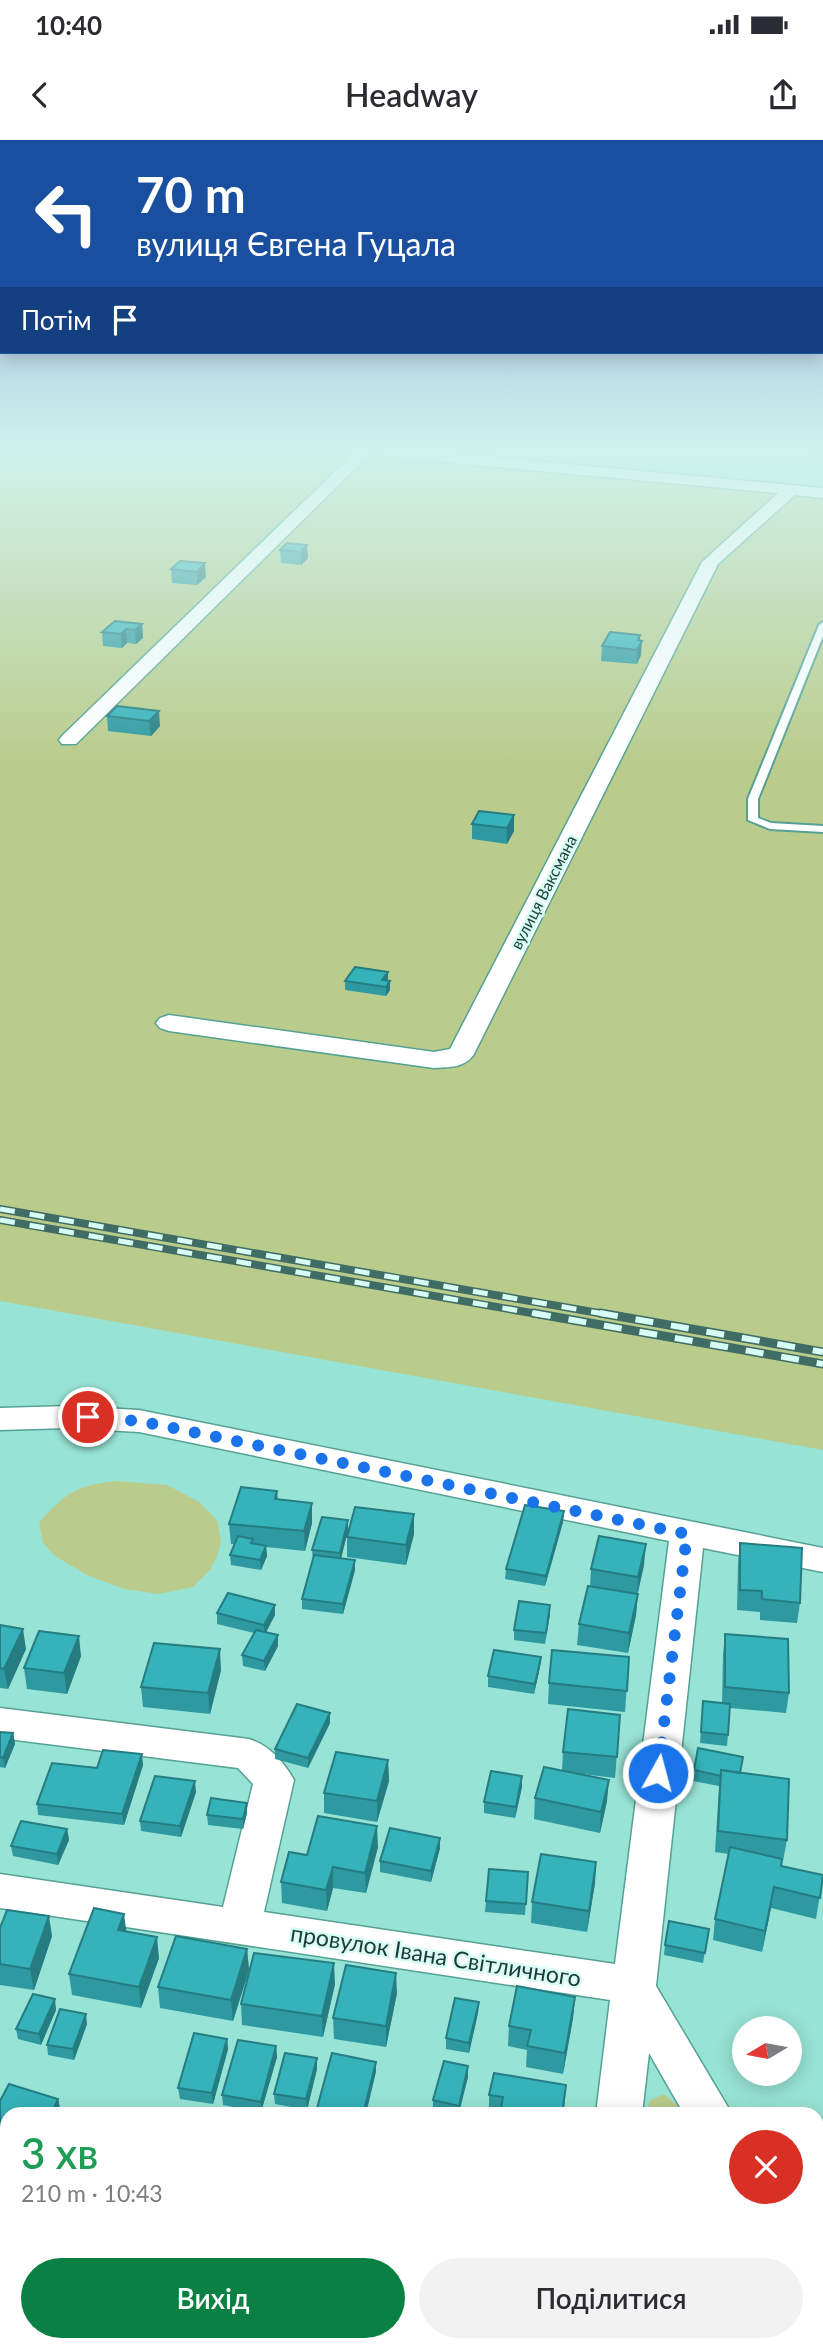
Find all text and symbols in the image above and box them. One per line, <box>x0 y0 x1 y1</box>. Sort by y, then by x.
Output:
text: 10:40 <box>35 9 102 41</box>
text: Headway <box>345 75 478 114</box>
icon: back <box>21 76 59 114</box>
icon: share <box>764 76 802 114</box>
text: 70 m <box>136 165 246 223</box>
icon: left <box>21 168 112 259</box>
text: вулиця Євгена Гуцала <box>136 224 456 263</box>
icon: arrive <box>106 301 144 339</box>
text: Потім <box>21 304 92 336</box>
street label: вулиця Ваксмана <box>506 832 580 952</box>
pin <box>58 1387 118 1447</box>
icon: arrive <box>69 1398 107 1436</box>
position arrow <box>621 1736 695 1810</box>
street label: провулок Івана Світличного <box>289 1918 583 1992</box>
north arrow <box>732 2016 802 2086</box>
map controls <box>732 2016 802 2086</box>
text: 3 хв <box>21 2128 98 2178</box>
button: close <box>729 2130 803 2204</box>
text: 210 m · 10:43 <box>21 2179 163 2207</box>
button: Вихід <box>21 2258 405 2338</box>
button: Поділитися <box>419 2258 803 2338</box>

